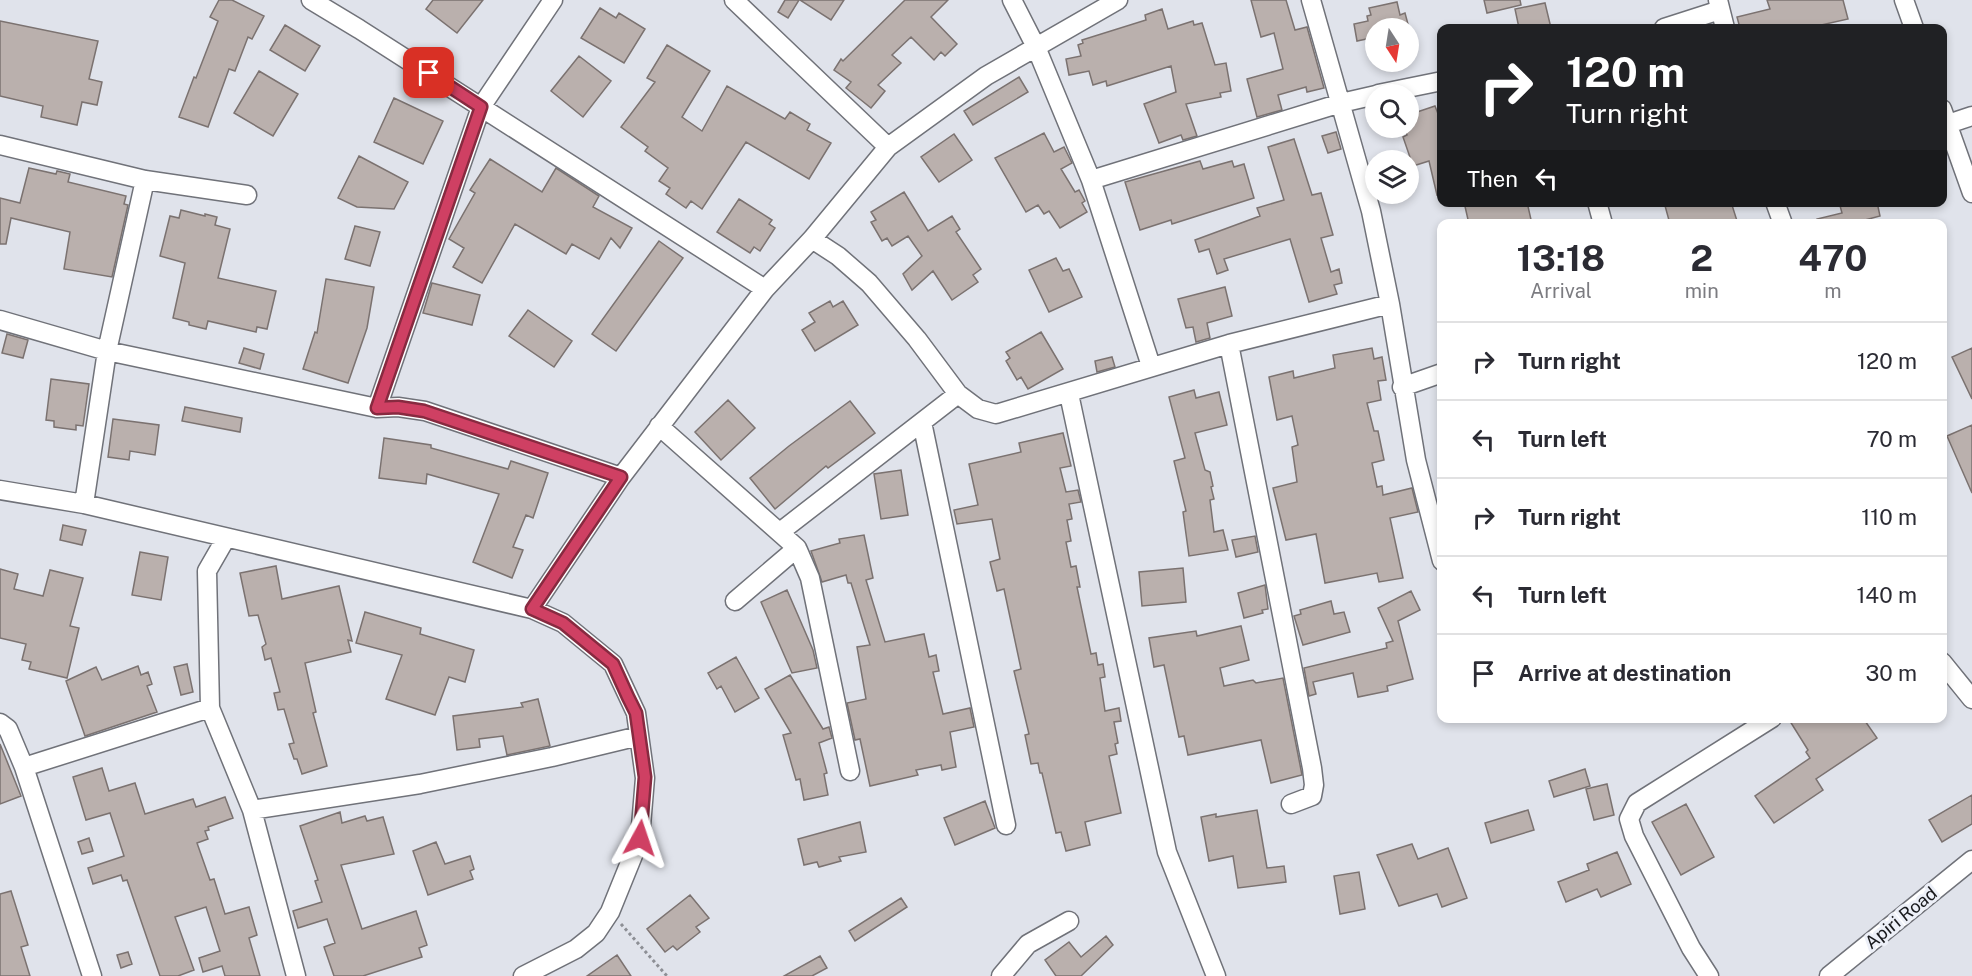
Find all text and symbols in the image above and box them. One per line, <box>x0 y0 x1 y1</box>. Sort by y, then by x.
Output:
north arrow <box>1365 18 1419 72</box>
map controls <box>1365 18 1419 204</box>
pin <box>403 47 454 98</box>
text: 120 m <box>1566 47 1685 96</box>
icon: right <box>1467 48 1545 126</box>
icon: arrive <box>412 56 445 89</box>
button: search <box>1365 84 1419 138</box>
text: Turn right <box>1566 97 1689 129</box>
button: layers <box>1365 150 1419 204</box>
icon: left <box>1530 162 1563 195</box>
text: Then <box>1467 166 1518 192</box>
text: 13:18 <box>1517 237 1605 279</box>
text: 2 <box>1690 237 1713 279</box>
text: 470 <box>1798 237 1867 279</box>
text: Arrival <box>1530 279 1592 303</box>
text: min <box>1685 279 1719 303</box>
text: m <box>1824 279 1842 303</box>
icon: right <box>1467 345 1500 378</box>
text: Turn right <box>1518 348 1621 374</box>
text: 120 m <box>1857 348 1917 374</box>
icon: left <box>1467 423 1500 456</box>
text: Turn left <box>1518 426 1607 452</box>
text: 70 m <box>1866 426 1917 452</box>
icon: right <box>1467 501 1500 534</box>
text: Turn right <box>1518 504 1621 530</box>
text: 110 m <box>1861 504 1917 530</box>
icon: left <box>1467 579 1500 612</box>
text: Turn left <box>1518 582 1607 608</box>
text: 140 m <box>1856 582 1917 608</box>
icon: arrive <box>1467 657 1500 690</box>
text: Arrive at destination <box>1518 660 1731 686</box>
text: 30 m <box>1865 660 1917 686</box>
position arrow <box>608 806 672 870</box>
street label: Apiri Road <box>1860 882 1941 953</box>

